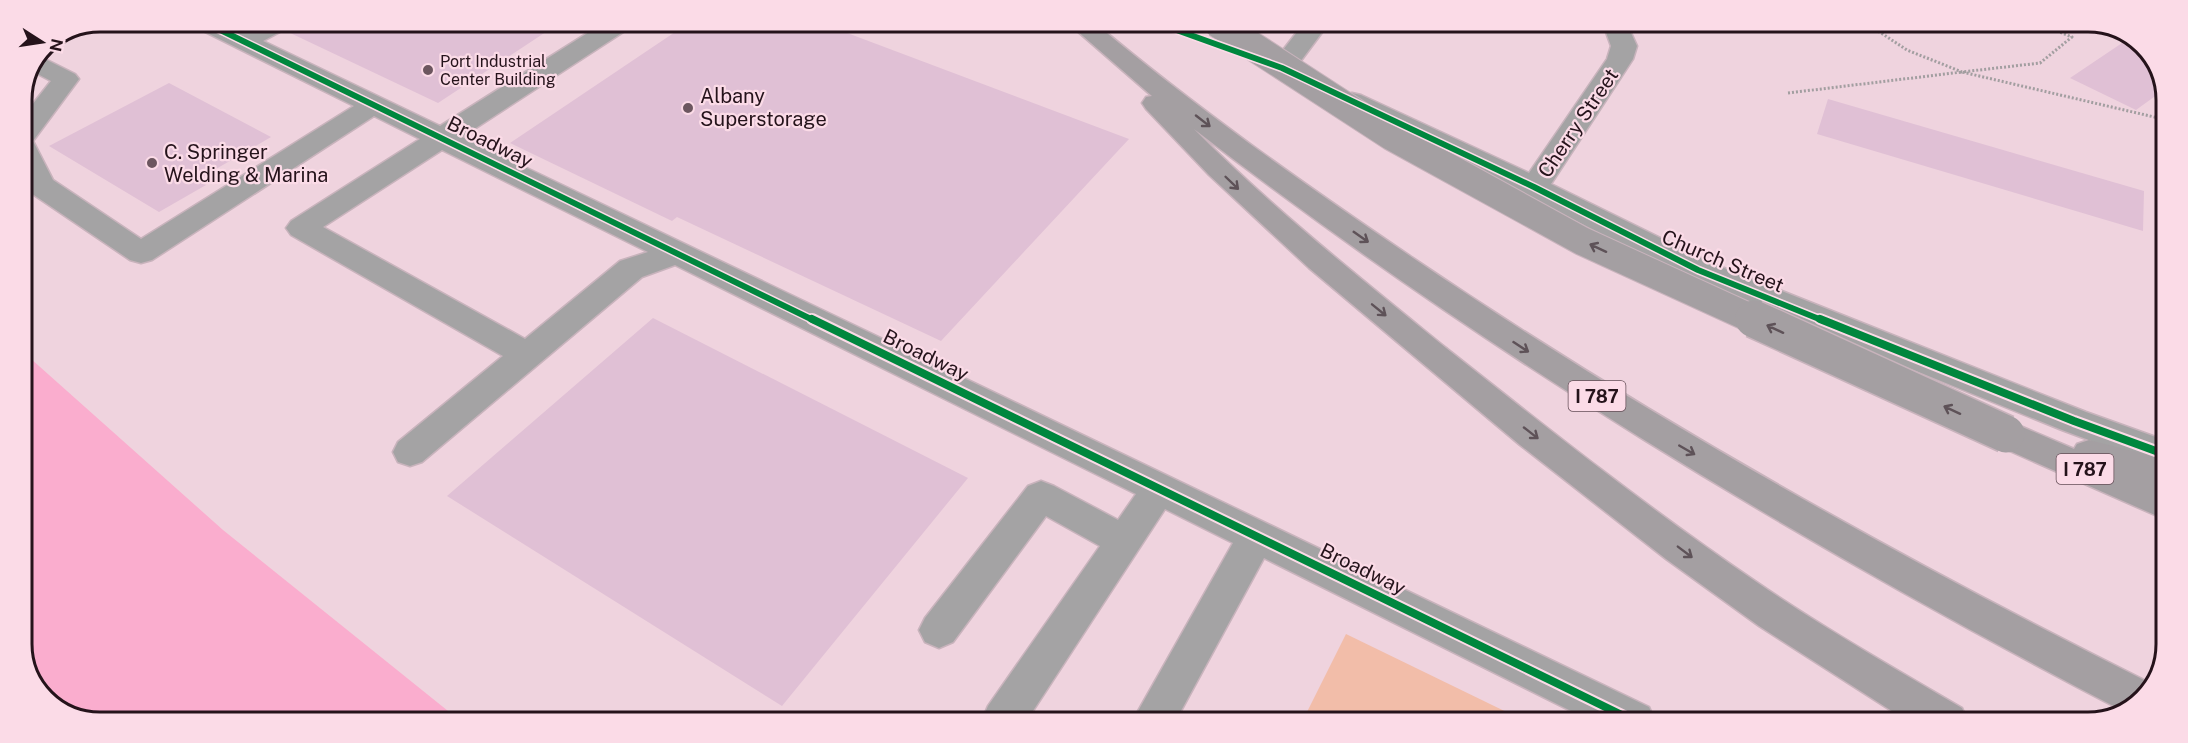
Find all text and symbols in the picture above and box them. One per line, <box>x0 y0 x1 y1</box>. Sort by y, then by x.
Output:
north arrow <box>12 12 72 72</box>
text: N <box>46 37 67 53</box>
place label: Port Industrial Center Building <box>440 52 556 89</box>
marker: Port Industrial Center Building <box>421 63 435 77</box>
street label: Cherry Street <box>1533 64 1623 182</box>
place label: Albany Superstorage <box>700 84 827 131</box>
marker: Albany Superstorage <box>681 101 695 115</box>
street label: Broadway <box>443 111 537 173</box>
one-way arrow <box>1195 115 1211 128</box>
place label: C. Springer Welding & Marina <box>164 140 328 187</box>
marker: C. Springer Welding & Marina <box>145 156 159 170</box>
one-way arrow <box>1224 176 1239 190</box>
street label: Church Street <box>1658 225 1788 297</box>
one-way arrow <box>1352 231 1368 243</box>
one-way arrow <box>1589 241 1607 253</box>
one-way arrow <box>1371 304 1387 317</box>
one-way arrow <box>1767 322 1785 334</box>
street label: Broadway <box>879 324 973 386</box>
one-way arrow <box>1513 340 1530 353</box>
road number: I 787 <box>1568 381 1626 411</box>
one-way arrow <box>1944 404 1962 415</box>
one-way arrow <box>1522 427 1538 440</box>
one-way arrow <box>1678 444 1695 456</box>
road number: I 787 <box>2056 454 2114 484</box>
street label: Broadway <box>1316 538 1410 600</box>
one-way arrow <box>1677 546 1693 558</box>

